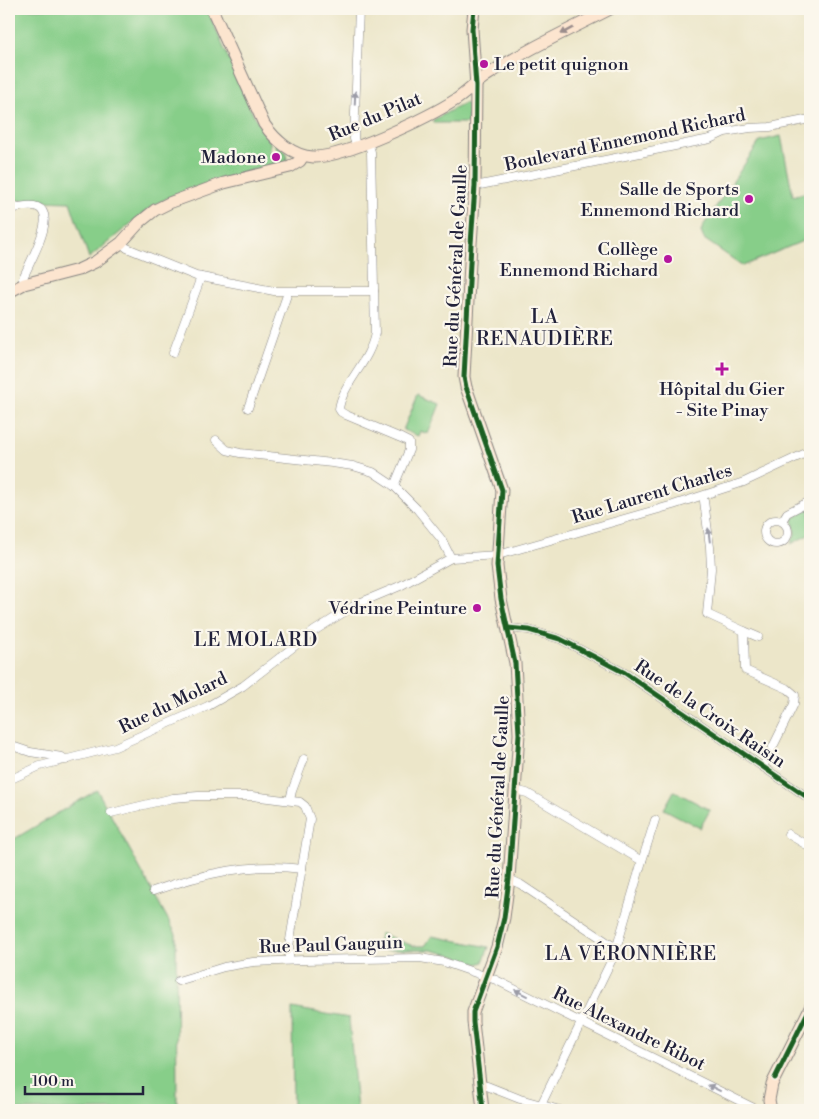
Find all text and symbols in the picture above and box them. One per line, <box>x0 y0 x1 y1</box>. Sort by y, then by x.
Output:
one-way arrow <box>560 27 574 35</box>
place label: Le petit quignon <box>494 53 629 76</box>
marker: Le petit quignon <box>478 58 490 70</box>
street label: Rue du Pilat <box>325 87 426 147</box>
one-way arrow <box>352 90 360 106</box>
street label: Boulevard Ennemond Richard <box>502 103 748 177</box>
place label: Madone <box>201 146 266 169</box>
marker: Madone <box>270 151 282 163</box>
street label: Rue du Général de Gaulle <box>439 164 473 368</box>
place label: Salle de Sports Ennemond Richard <box>580 178 740 222</box>
marker: Salle de Sports Ennemond Richard <box>743 193 755 205</box>
place label: Collège Ennemond Richard <box>499 238 659 282</box>
marker: Collège Ennemond Richard <box>662 253 674 265</box>
district label: LA RENAUDIÈRE <box>476 305 614 351</box>
marker: Hôpital du Gier - Site Pinay <box>715 362 729 376</box>
place label: Hôpital du Gier - Site Pinay <box>659 378 785 422</box>
street label: Rue Laurent Charles <box>569 459 735 529</box>
one-way arrow <box>705 526 713 542</box>
place label: Védrine Peinture <box>327 597 467 620</box>
marker: Védrine Peinture <box>471 602 483 614</box>
district label: LE MOLARD <box>194 628 318 652</box>
street label: Rue de la Croix Raisin <box>630 655 790 773</box>
street label: Rue du Molard <box>115 666 232 739</box>
street label: Rue du Général de Gaulle <box>481 695 515 899</box>
street label: Rue Paul Gauguin <box>259 931 404 959</box>
district label: LA VÉRONNIÈRE <box>545 941 717 966</box>
street label: Rue Alexandre Ribot <box>549 982 710 1076</box>
one-way arrow <box>514 989 529 997</box>
scale bar <box>25 1064 142 1096</box>
text: 100 m <box>32 1072 74 1091</box>
one-way arrow <box>707 1084 721 1092</box>

